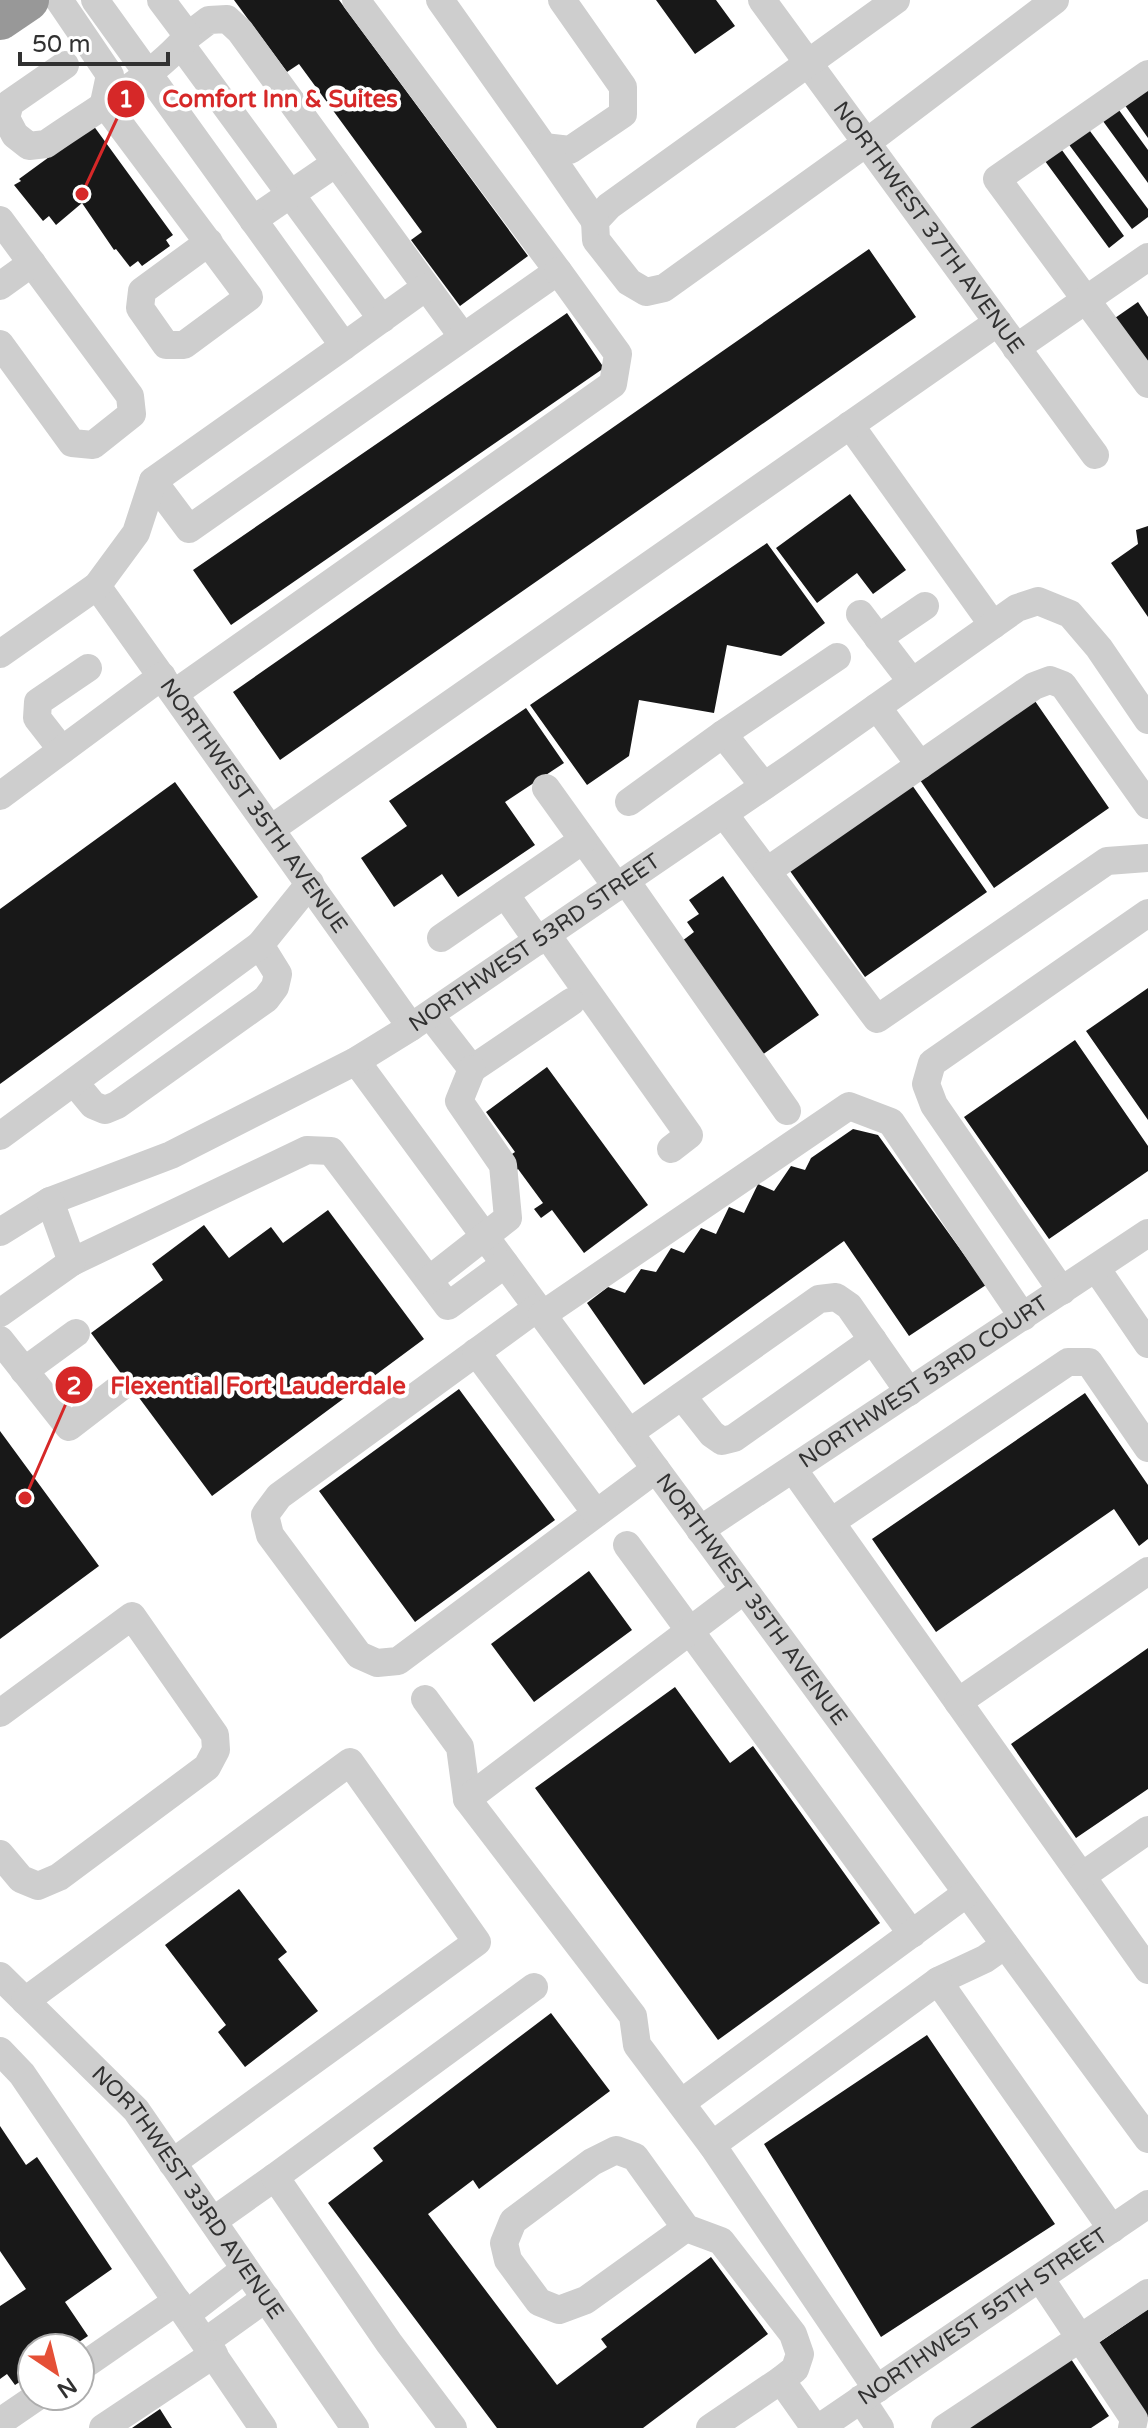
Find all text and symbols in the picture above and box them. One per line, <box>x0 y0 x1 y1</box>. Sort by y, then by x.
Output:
scale bar <box>20 16 168 66</box>
text: 50 m <box>32 30 90 59</box>
callout: Comfort Inn & Suites <box>106 75 414 123</box>
text: 1 <box>118 85 134 114</box>
text: Comfort Inn & Suites <box>162 85 398 114</box>
street label: NORTHWEST 37TH AVENUE <box>828 96 1029 359</box>
street label: NORTHWEST 35TH AVENUE <box>154 674 353 938</box>
street label: NORTHWEST 53RD STREET <box>404 848 666 1038</box>
street label: NORTHWEST 53RD COURT <box>794 1290 1053 1474</box>
callout: Flexential Fort Lauderdale <box>54 1361 422 1409</box>
text: 2 <box>66 1372 82 1401</box>
text: Flexential Fort Lauderdale <box>110 1372 406 1401</box>
street label: NORTHWEST 35TH AVENUE <box>650 1468 853 1730</box>
street label: NORTHWEST 33RD AVENUE <box>86 2061 289 2324</box>
street label: NORTHWEST 55TH STREET <box>853 2222 1113 2411</box>
north arrow <box>16 2332 96 2412</box>
text: N <box>52 2372 82 2403</box>

